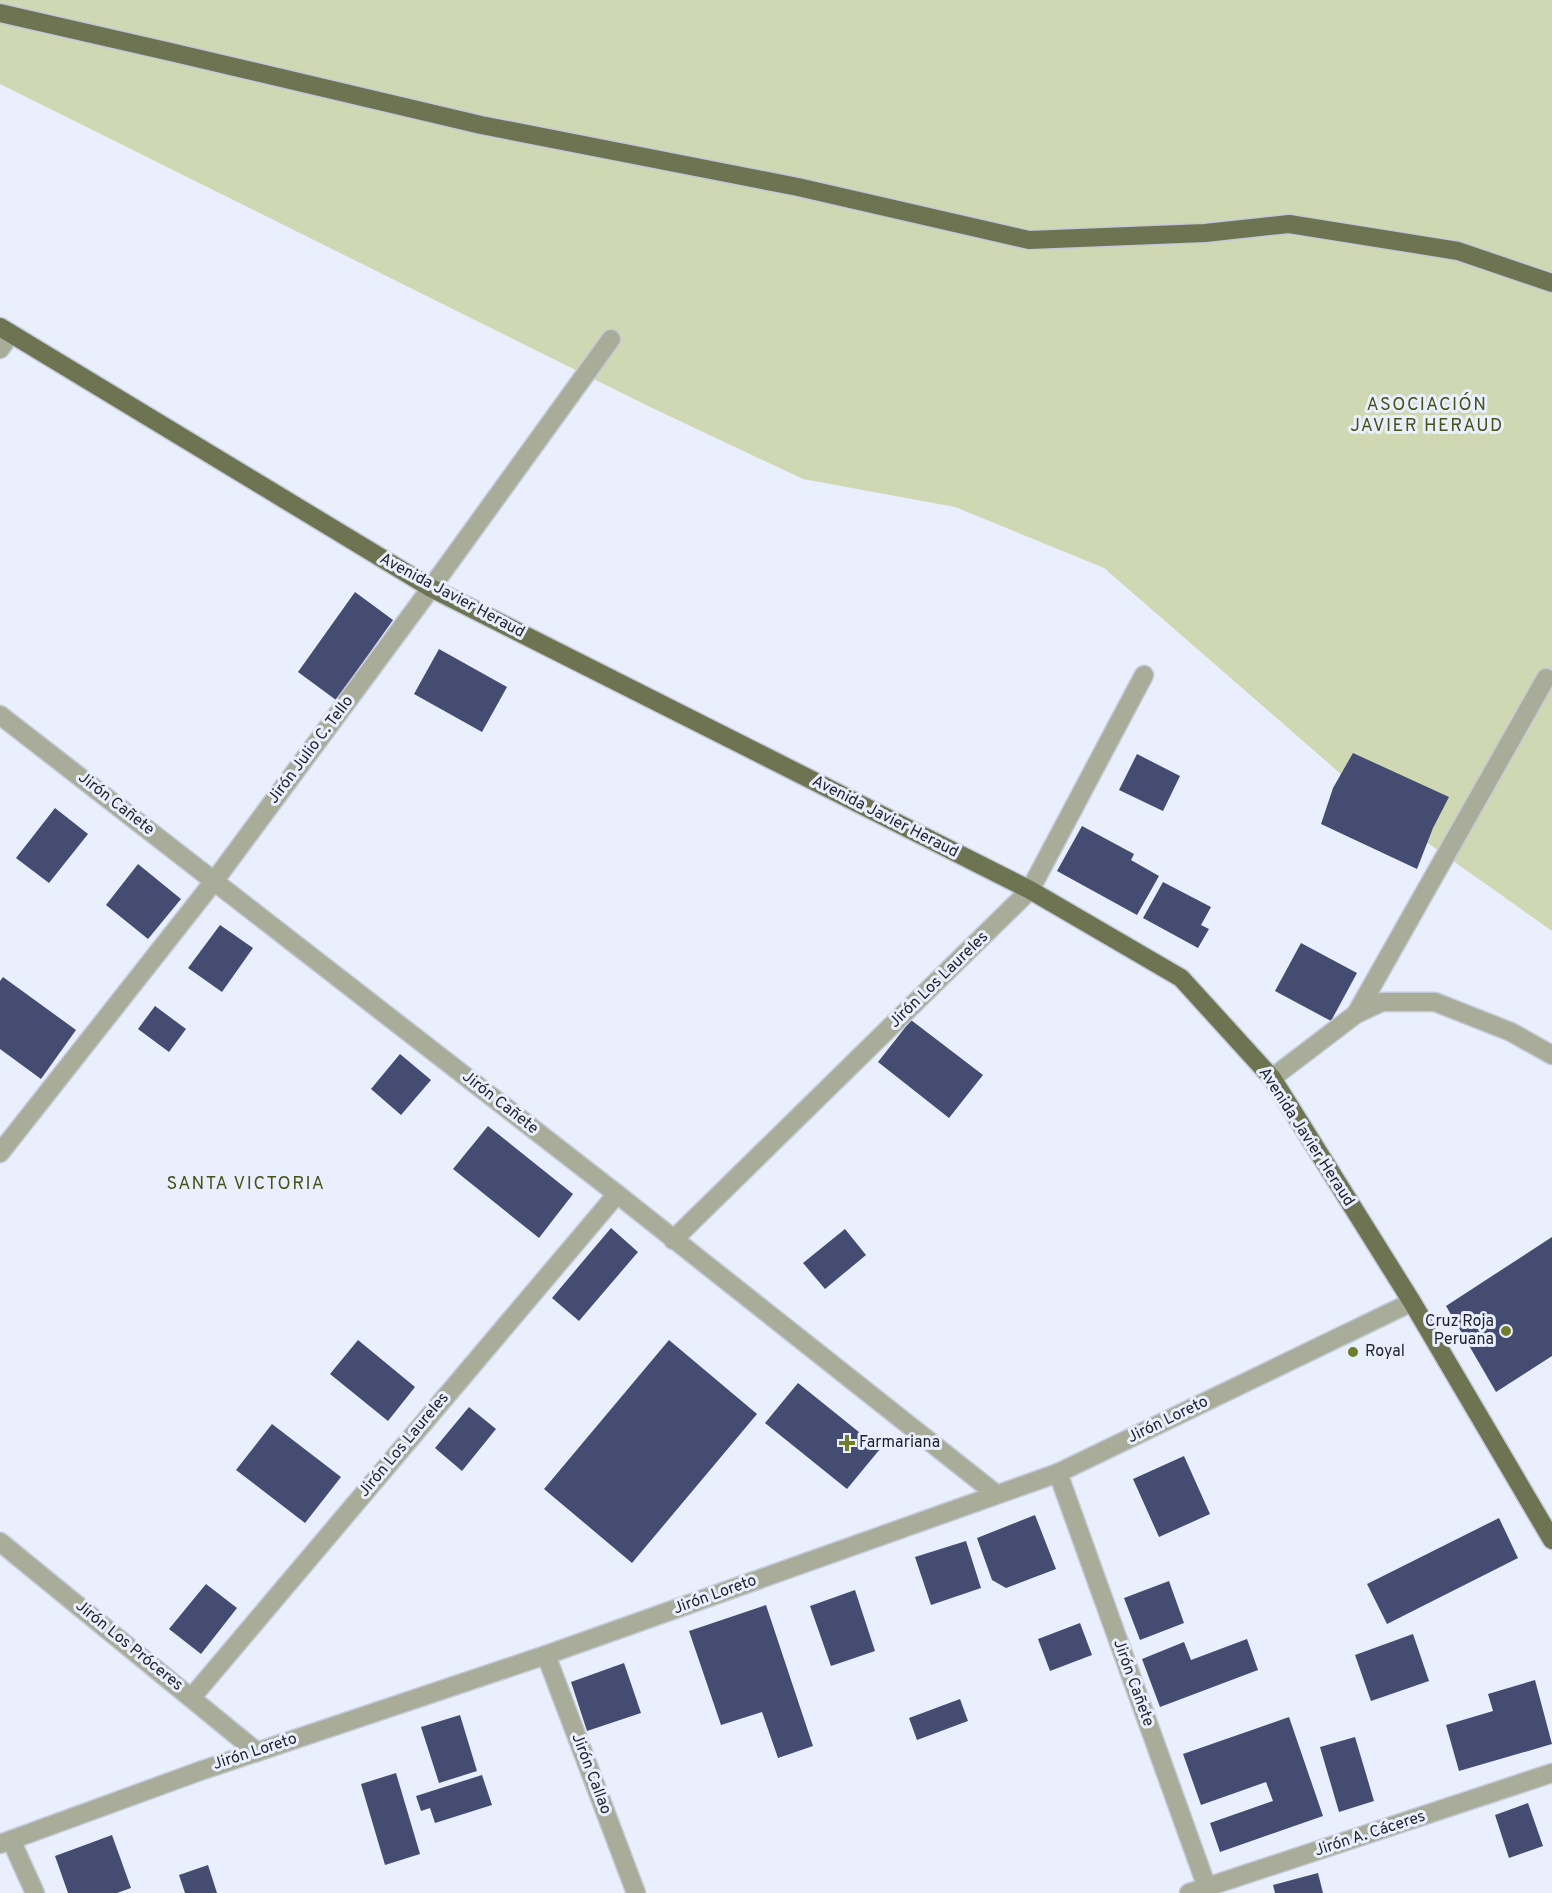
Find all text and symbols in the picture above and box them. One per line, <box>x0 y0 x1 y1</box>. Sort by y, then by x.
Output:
district label: ASOCIACIÓN JAVIER HERAUD <box>1350 392 1504 438</box>
street label: Avenida Javier Heraud <box>376 549 528 643</box>
street label: Jirón Julio C. Tello <box>264 692 358 808</box>
street label: Jirón Cañete <box>74 768 158 840</box>
street label: Avenida Javier Heraud <box>808 771 962 863</box>
street label: Jirón Los Laureles <box>885 928 993 1032</box>
street label: Avenida Javier Heraud <box>1254 1064 1358 1210</box>
street label: Jirón Cañete <box>458 1067 542 1139</box>
district label: SANTA VICTORIA <box>166 1173 326 1196</box>
place label: Cruz Roja Peruana <box>1425 1312 1494 1350</box>
marker: Cruz Roja Peruana <box>1499 1324 1513 1338</box>
place label: Royal <box>1365 1342 1405 1362</box>
marker: Royal <box>1346 1345 1360 1359</box>
street label: Jirón Los Laureles <box>354 1389 454 1501</box>
street label: Jirón Loreto <box>1124 1392 1212 1448</box>
place label: Farmariana <box>859 1433 940 1453</box>
marker: Farmariana <box>840 1436 854 1450</box>
street label: Jirón Loreto <box>671 1571 759 1619</box>
street label: Jirón Los Próceres <box>71 1596 187 1696</box>
street label: Jirón Cañete <box>1108 1637 1158 1729</box>
street label: Jirón Loreto <box>210 1729 300 1775</box>
street label: Jirón Callao <box>566 1731 616 1817</box>
street label: Jirón A. Cáceres <box>1312 1807 1428 1861</box>

